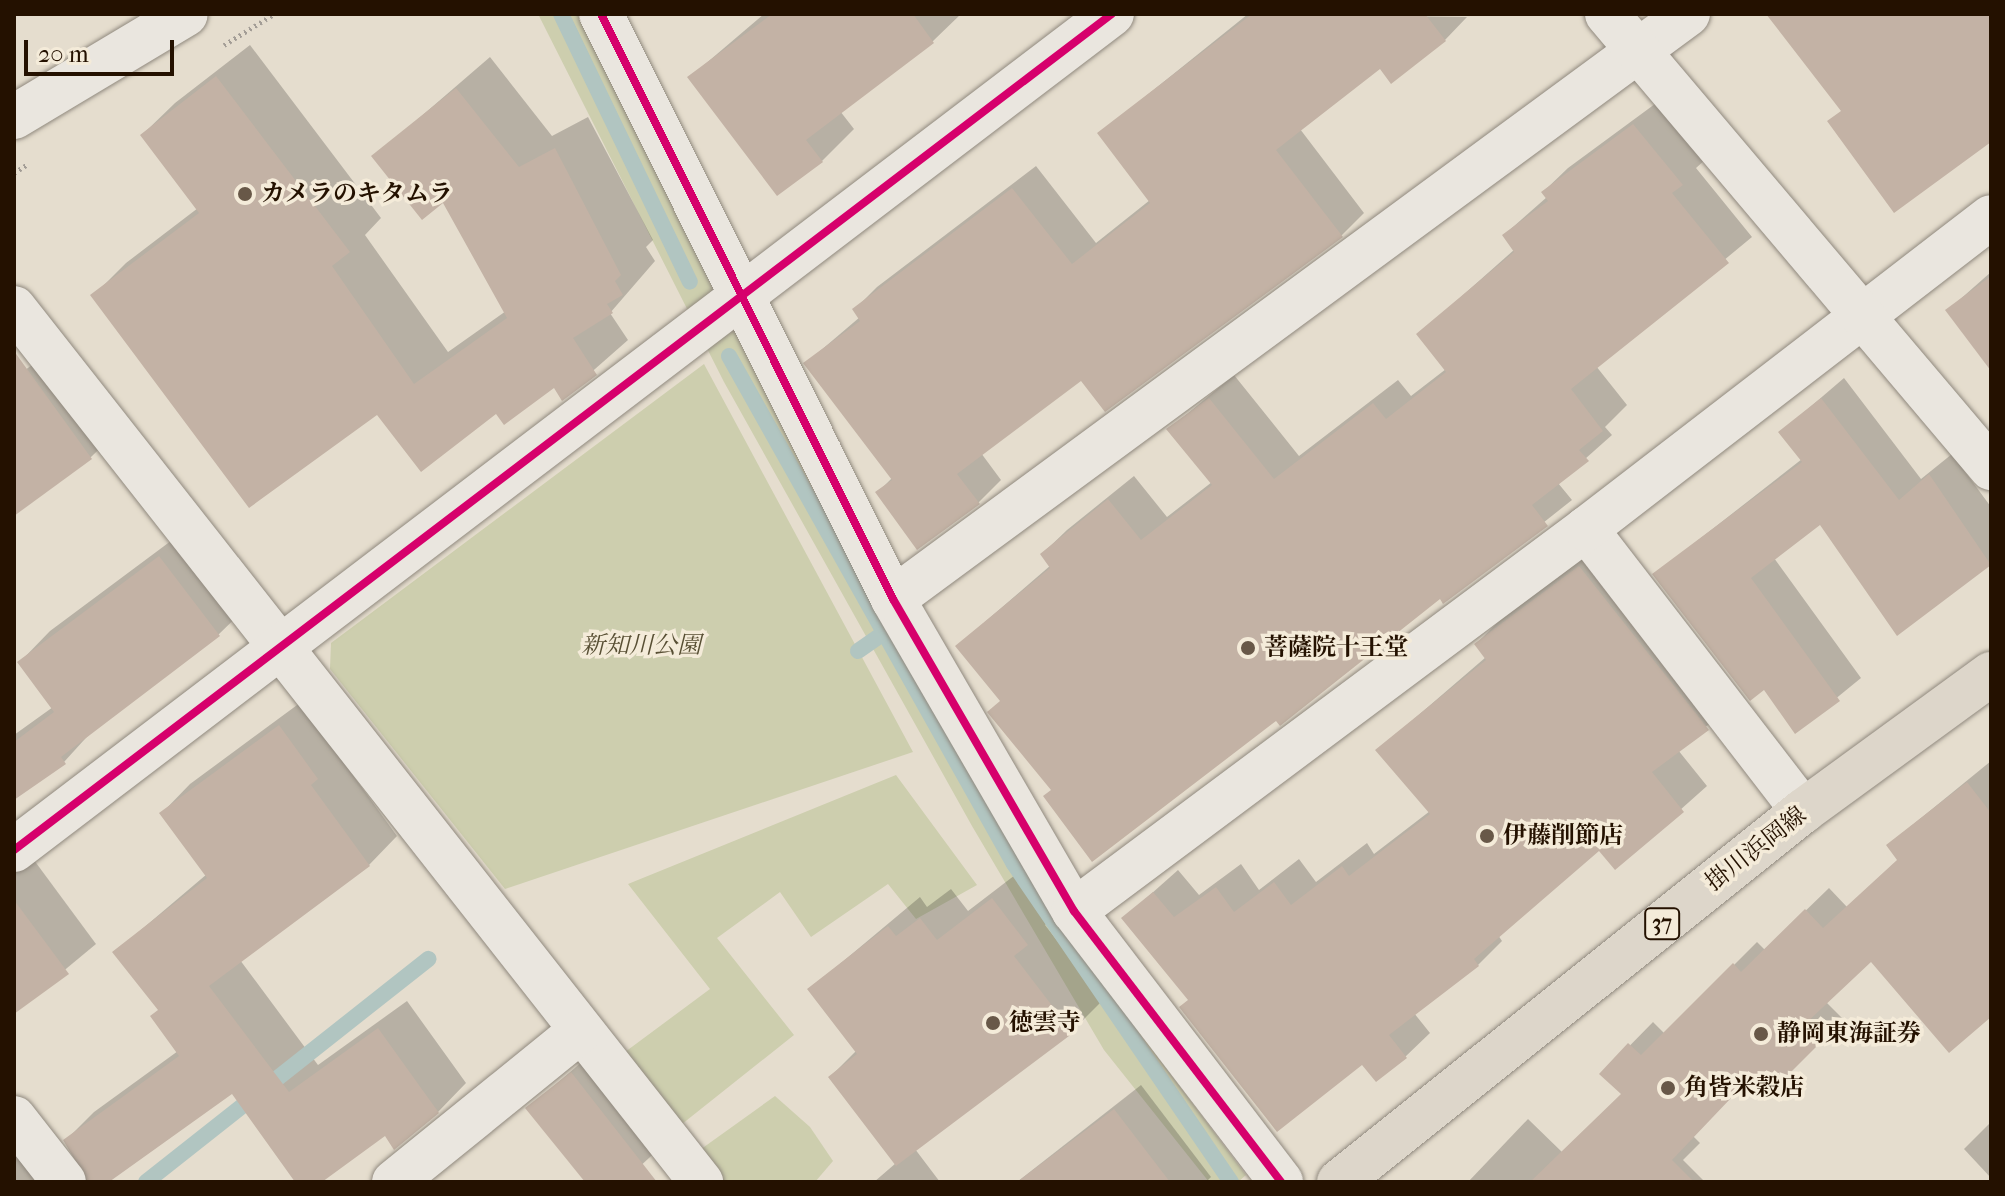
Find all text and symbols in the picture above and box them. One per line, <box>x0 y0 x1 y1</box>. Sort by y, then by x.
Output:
scale bar <box>28 24 178 74</box>
text: 20 m <box>38 40 89 68</box>
place label: カメラのキタムラ <box>261 180 453 208</box>
marker: カメラのキタムラ <box>236 185 254 203</box>
park label: 新知川公園 <box>581 632 701 660</box>
place label: 菩薩院十王堂 <box>1264 634 1408 662</box>
marker: 菩薩院十王堂 <box>1239 639 1257 657</box>
street label: 掛川浜岡線 <box>1700 801 1812 897</box>
place label: 伊藤削節店 <box>1503 822 1623 850</box>
marker: 伊藤削節店 <box>1478 827 1496 845</box>
road number: 37 <box>1644 906 1680 942</box>
place label: 徳雲寺 <box>1009 1009 1081 1037</box>
marker: 徳雲寺 <box>984 1014 1002 1032</box>
place label: 静岡東海証券 <box>1777 1020 1921 1048</box>
marker: 静岡東海証券 <box>1752 1025 1770 1043</box>
place label: 角皆米穀店 <box>1684 1074 1804 1102</box>
marker: 角皆米穀店 <box>1659 1079 1677 1097</box>

